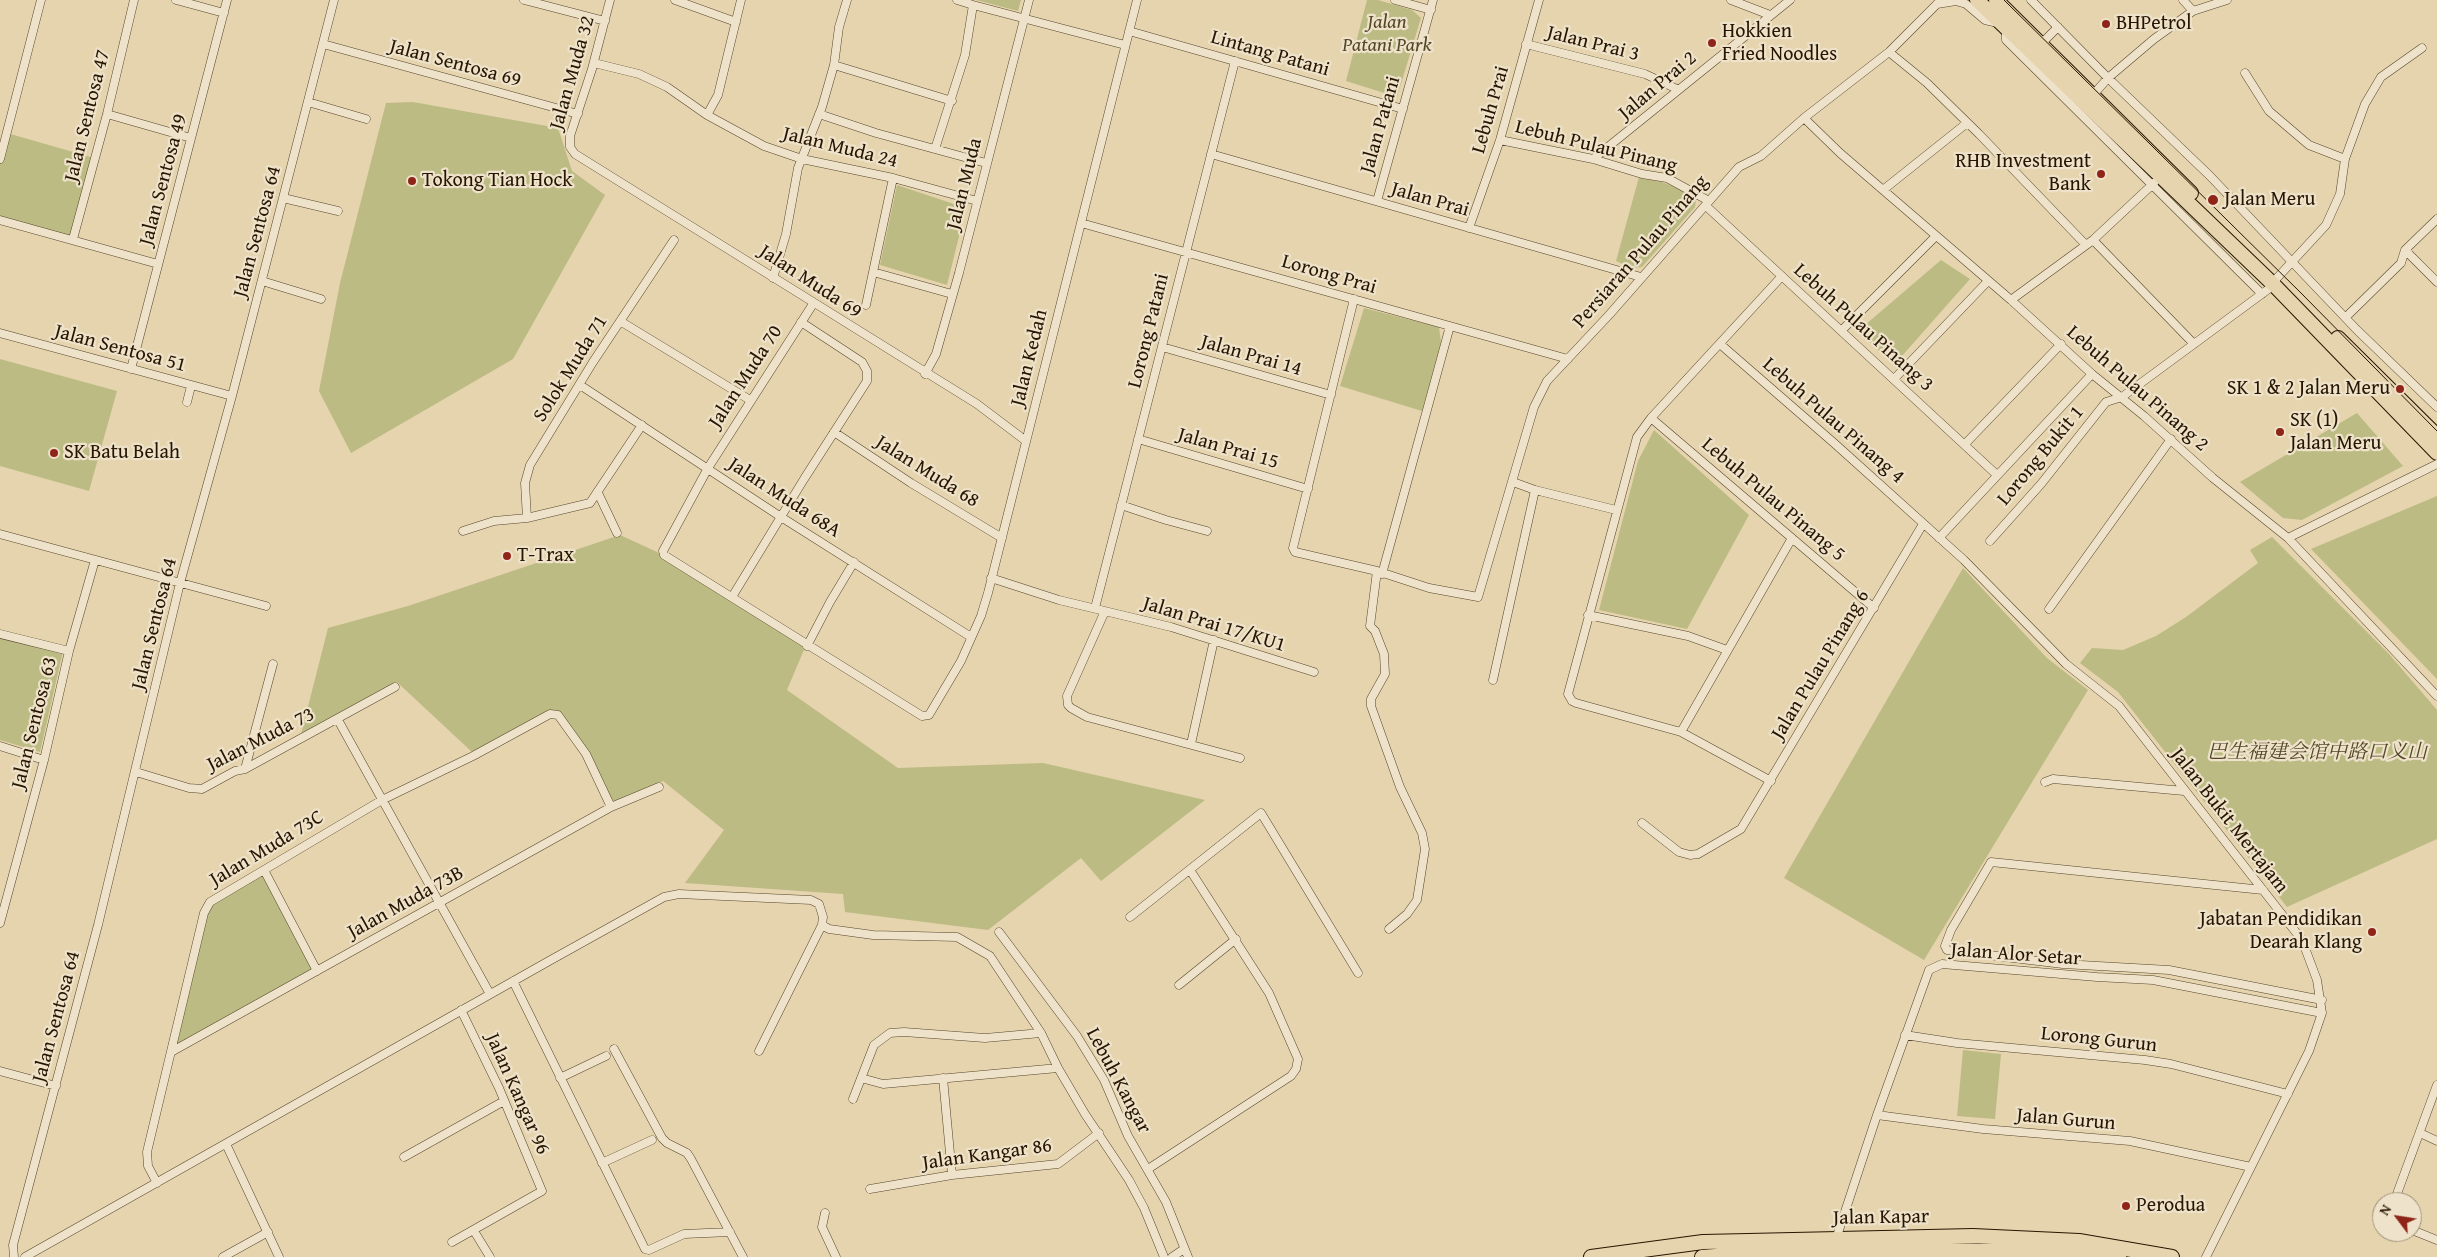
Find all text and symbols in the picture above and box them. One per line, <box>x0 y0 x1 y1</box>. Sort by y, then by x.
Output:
park label: Jalan Patani Park <box>1342 11 1432 58</box>
place label: BHPetrol <box>2116 12 2192 36</box>
street label: Jalan Muda 32 <box>545 13 601 133</box>
marker: BHPetrol <box>2100 18 2112 30</box>
place label: Hokkien Fried Noodles <box>1722 20 1837 67</box>
street label: Jalan Prai 3 <box>1544 21 1642 67</box>
street label: Lintang Patani <box>1208 26 1332 82</box>
street label: Jalan Sentosa 69 <box>387 35 523 93</box>
marker: Hokkien Fried Noodles <box>1706 37 1718 49</box>
street label: Jalan Prai 2 <box>1614 46 1702 126</box>
street label: Jalan Sentosa 47 <box>60 48 116 184</box>
street label: Lebuh Prai <box>1467 64 1515 156</box>
street label: Jalan Patani <box>1356 74 1406 176</box>
street label: Jalan Sentosa 49 <box>135 112 193 248</box>
street label: Lebuh Pulau Pinang <box>1513 115 1679 179</box>
street label: Jalan Muda 24 <box>780 122 900 174</box>
street label: Jalan Muda <box>942 136 988 232</box>
place label: RHB Investment Bank <box>1955 150 2091 197</box>
street label: Jalan Sentosa 64 <box>229 164 287 300</box>
marker: RHB Investment Bank <box>2095 168 2107 180</box>
place label: Tokong Tian Hock <box>422 169 572 193</box>
street label: Persiaran Pulau Pinang <box>1568 171 1714 333</box>
marker: Tokong Tian Hock <box>406 175 418 187</box>
street label: Jalan Prai <box>1388 177 1472 223</box>
place label: Jalan Meru <box>2224 188 2315 212</box>
marker: Jalan Meru <box>2206 193 2220 207</box>
street label: Jalan Muda 69 <box>754 240 866 324</box>
street label: Lorong Prai <box>1279 250 1379 300</box>
street label: Lebuh Pulau Pinang 3 <box>1788 259 1938 397</box>
street label: Lorong Patani <box>1123 271 1175 391</box>
street label: Jalan Kedah <box>1006 307 1054 409</box>
street label: Solok Muda 71 <box>529 311 613 427</box>
street label: Jalan Sentosa 51 <box>52 320 188 378</box>
street label: Jalan Muda 70 <box>704 321 788 433</box>
street label: Lebuh Pulau Pinang 2 <box>2061 321 2213 457</box>
street label: Jalan Prai 14 <box>1198 330 1304 382</box>
street label: Lebuh Pulau Pinang 4 <box>1757 353 1909 489</box>
place label: SK 1 & 2 Jalan Meru <box>2227 377 2390 401</box>
marker: SK 1 & 2 Jalan Meru <box>2394 383 2406 395</box>
street label: Lorong Bukit 1 <box>1992 401 2090 511</box>
place label: SK (1) Jalan Meru <box>2290 409 2381 456</box>
street label: Jalan Prai 15 <box>1175 423 1281 475</box>
marker: SK (1) Jalan Meru <box>2274 426 2286 438</box>
street label: Jalan Muda 68 <box>871 431 983 513</box>
street label: Lebuh Pulau Pinang 5 <box>1696 433 1850 567</box>
place label: SK Batu Belah <box>64 441 180 465</box>
marker: SK Batu Belah <box>48 447 60 459</box>
street label: Jalan Muda 68A <box>723 453 845 543</box>
place label: T-Trax <box>517 544 574 568</box>
marker: T-Trax <box>501 550 513 562</box>
street label: Jalan Sentosa 64 <box>127 556 183 692</box>
street label: Jalan Pulau Pinang 6 <box>1767 586 1875 744</box>
street label: Jalan Prai 17/KU1 <box>1140 592 1288 658</box>
street label: Jalan Sentosa 63 <box>7 655 63 791</box>
street label: Jalan Muda 73 <box>203 703 319 777</box>
park label: 巴生福建会馆中路口义山 <box>2207 741 2427 765</box>
street label: Jalan Bukit Mertajam <box>2165 744 2293 898</box>
street label: Jalan Muda 73C <box>206 806 328 892</box>
street label: Jalan Muda 73B <box>344 861 468 945</box>
place label: Jabatan Pendidikan Dearah Klang <box>2200 908 2362 955</box>
marker: Jabatan Pendidikan Dearah Klang <box>2366 926 2378 938</box>
street label: Jalan Alor Setar <box>1950 938 2082 972</box>
street label: Jalan Sentosa 64 <box>28 949 86 1085</box>
street label: Lorong Gurun <box>2040 1022 2158 1058</box>
street label: Lebuh Kangar <box>1080 1024 1156 1138</box>
street label: Jalan Kangar 96 <box>480 1030 554 1158</box>
street label: Jalan Gurun <box>2015 1104 2117 1136</box>
street label: Jalan Kangar 86 <box>921 1134 1053 1176</box>
north arrow <box>2372 1192 2422 1242</box>
place label: Perodua <box>2136 1194 2205 1218</box>
marker: Perodua <box>2120 1200 2132 1212</box>
text: N <box>2374 1201 2396 1219</box>
street label: Jalan Kapar <box>1833 1205 1929 1231</box>

